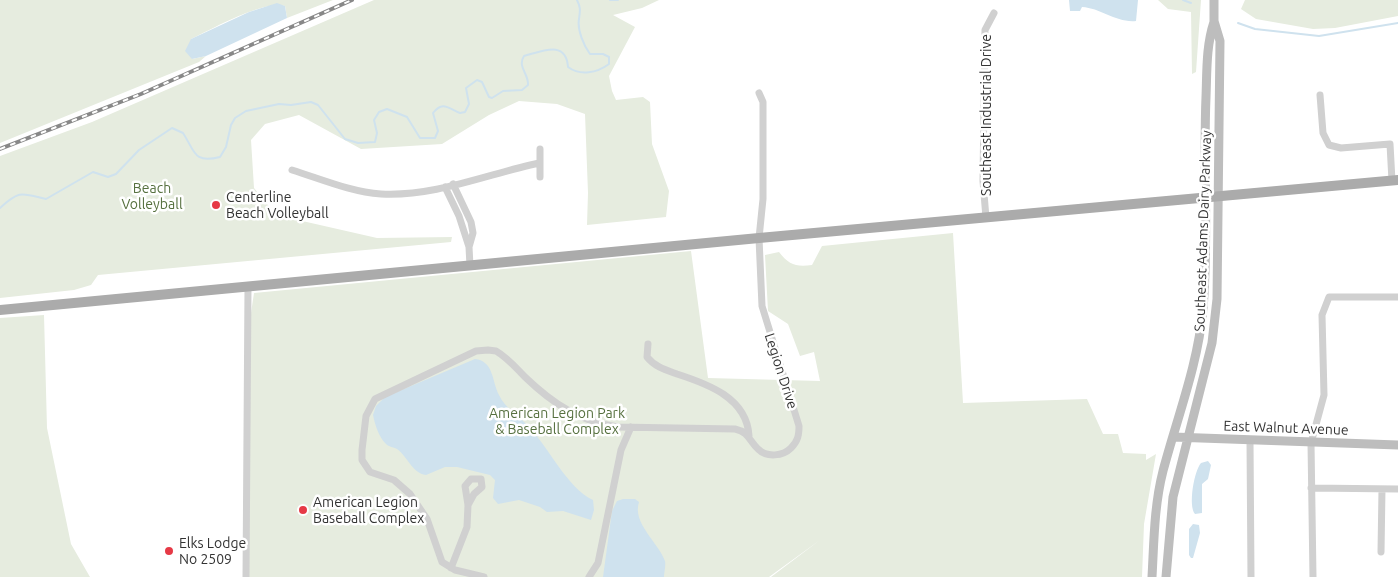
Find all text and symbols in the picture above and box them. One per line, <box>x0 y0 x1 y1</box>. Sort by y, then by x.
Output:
street label: Southeast Industrial Drive <box>978 34 994 196</box>
street label: Southeast Adams Dairy Parkway <box>1191 130 1215 332</box>
park label: Beach Volleyball <box>121 180 183 212</box>
place label: Centerline Beach Volleyball <box>226 189 329 222</box>
marker: Centerline Beach Volleyball <box>210 199 222 211</box>
street label: Legion Drive <box>761 331 801 411</box>
park label: American Legion Park & Baseball Complex <box>489 405 625 438</box>
street label: East Walnut Avenue <box>1223 417 1349 439</box>
place label: American Legion Baseball Complex <box>313 494 424 526</box>
marker: American Legion Baseball Complex <box>297 504 309 516</box>
place label: Elks Lodge No 2509 <box>179 535 246 568</box>
marker: Elks Lodge No 2509 <box>163 545 175 557</box>

